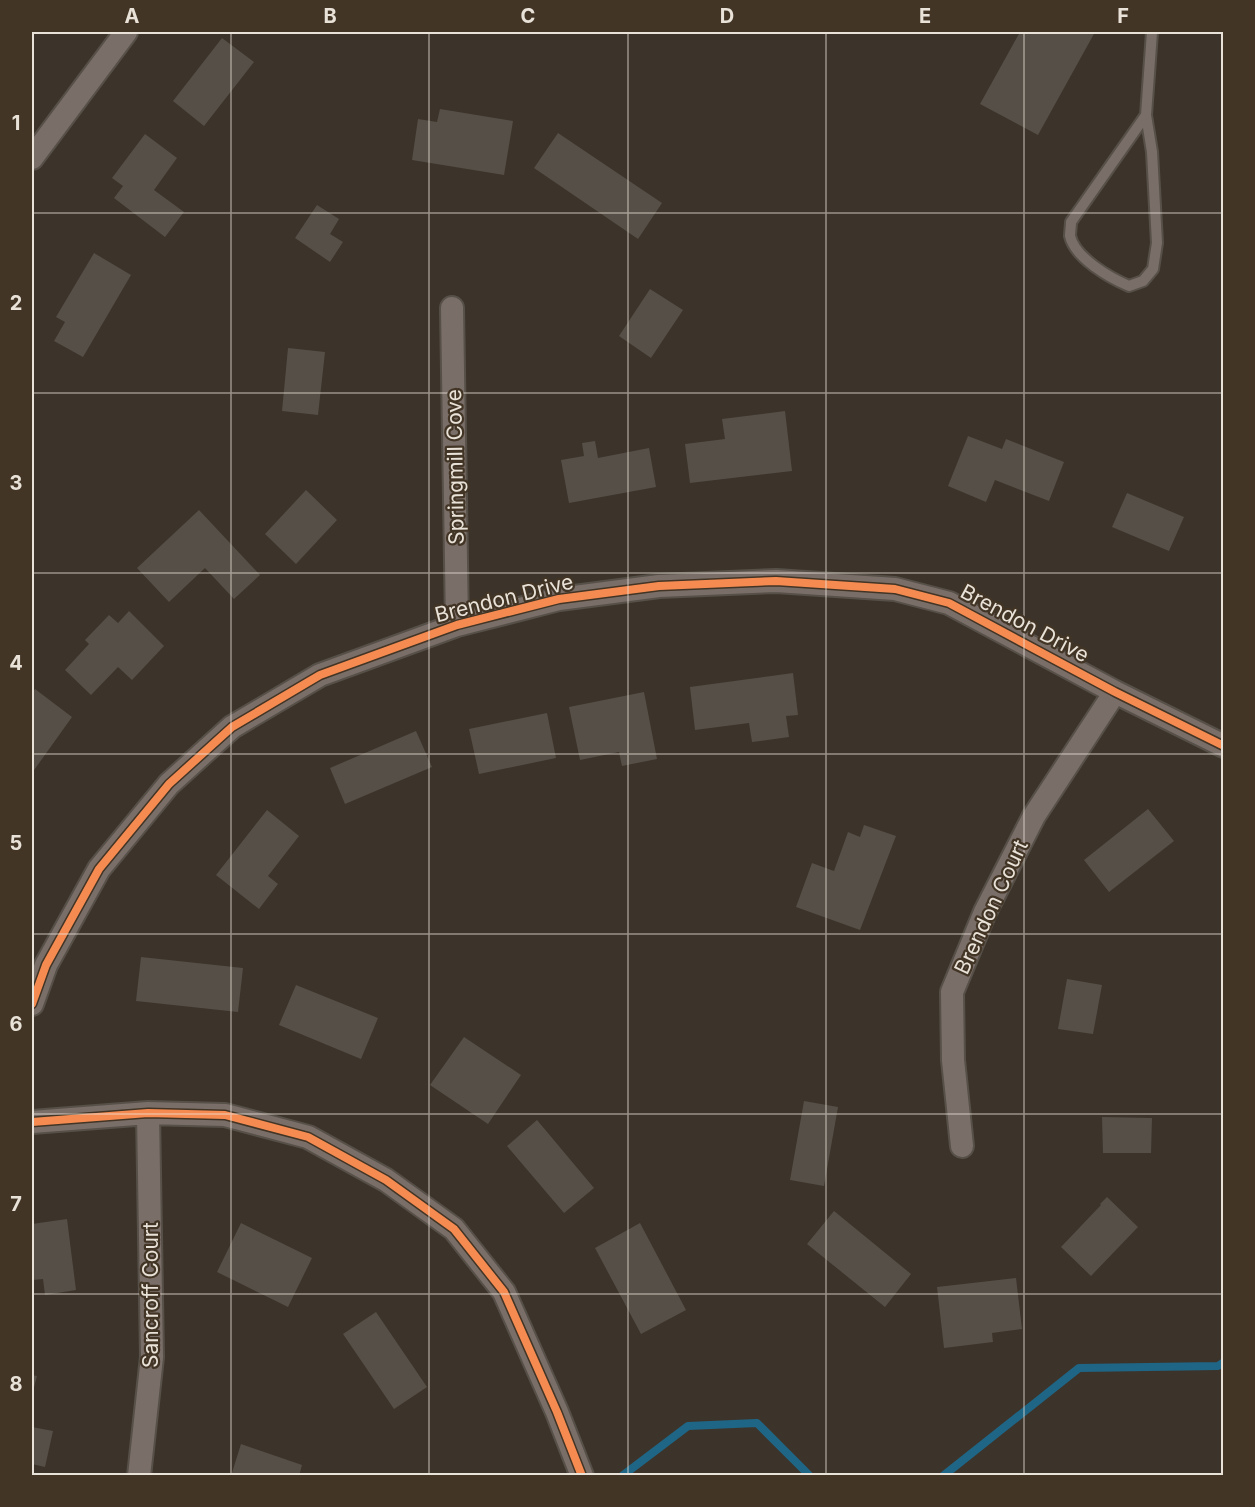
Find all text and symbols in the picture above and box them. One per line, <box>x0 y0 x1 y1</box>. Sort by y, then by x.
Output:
text: A <box>125 4 140 28</box>
text: B <box>323 4 337 28</box>
text: C <box>521 4 535 28</box>
text: D <box>720 4 734 28</box>
text: E <box>919 4 931 28</box>
text: F <box>1117 4 1129 28</box>
text: 1 <box>12 111 20 135</box>
text: 2 <box>10 291 22 315</box>
street label: Springmill Cove <box>441 389 469 545</box>
text: 3 <box>10 471 22 495</box>
street label: Brendon Drive <box>432 569 576 627</box>
street label: Brendon Drive <box>957 579 1093 667</box>
text: 4 <box>9 651 23 675</box>
text: 5 <box>10 831 22 855</box>
street label: Brendon Court <box>949 836 1033 978</box>
text: 6 <box>10 1012 23 1036</box>
text: 7 <box>10 1192 22 1216</box>
street label: Sancroff Court <box>138 1222 163 1368</box>
text: 8 <box>9 1372 23 1396</box>

